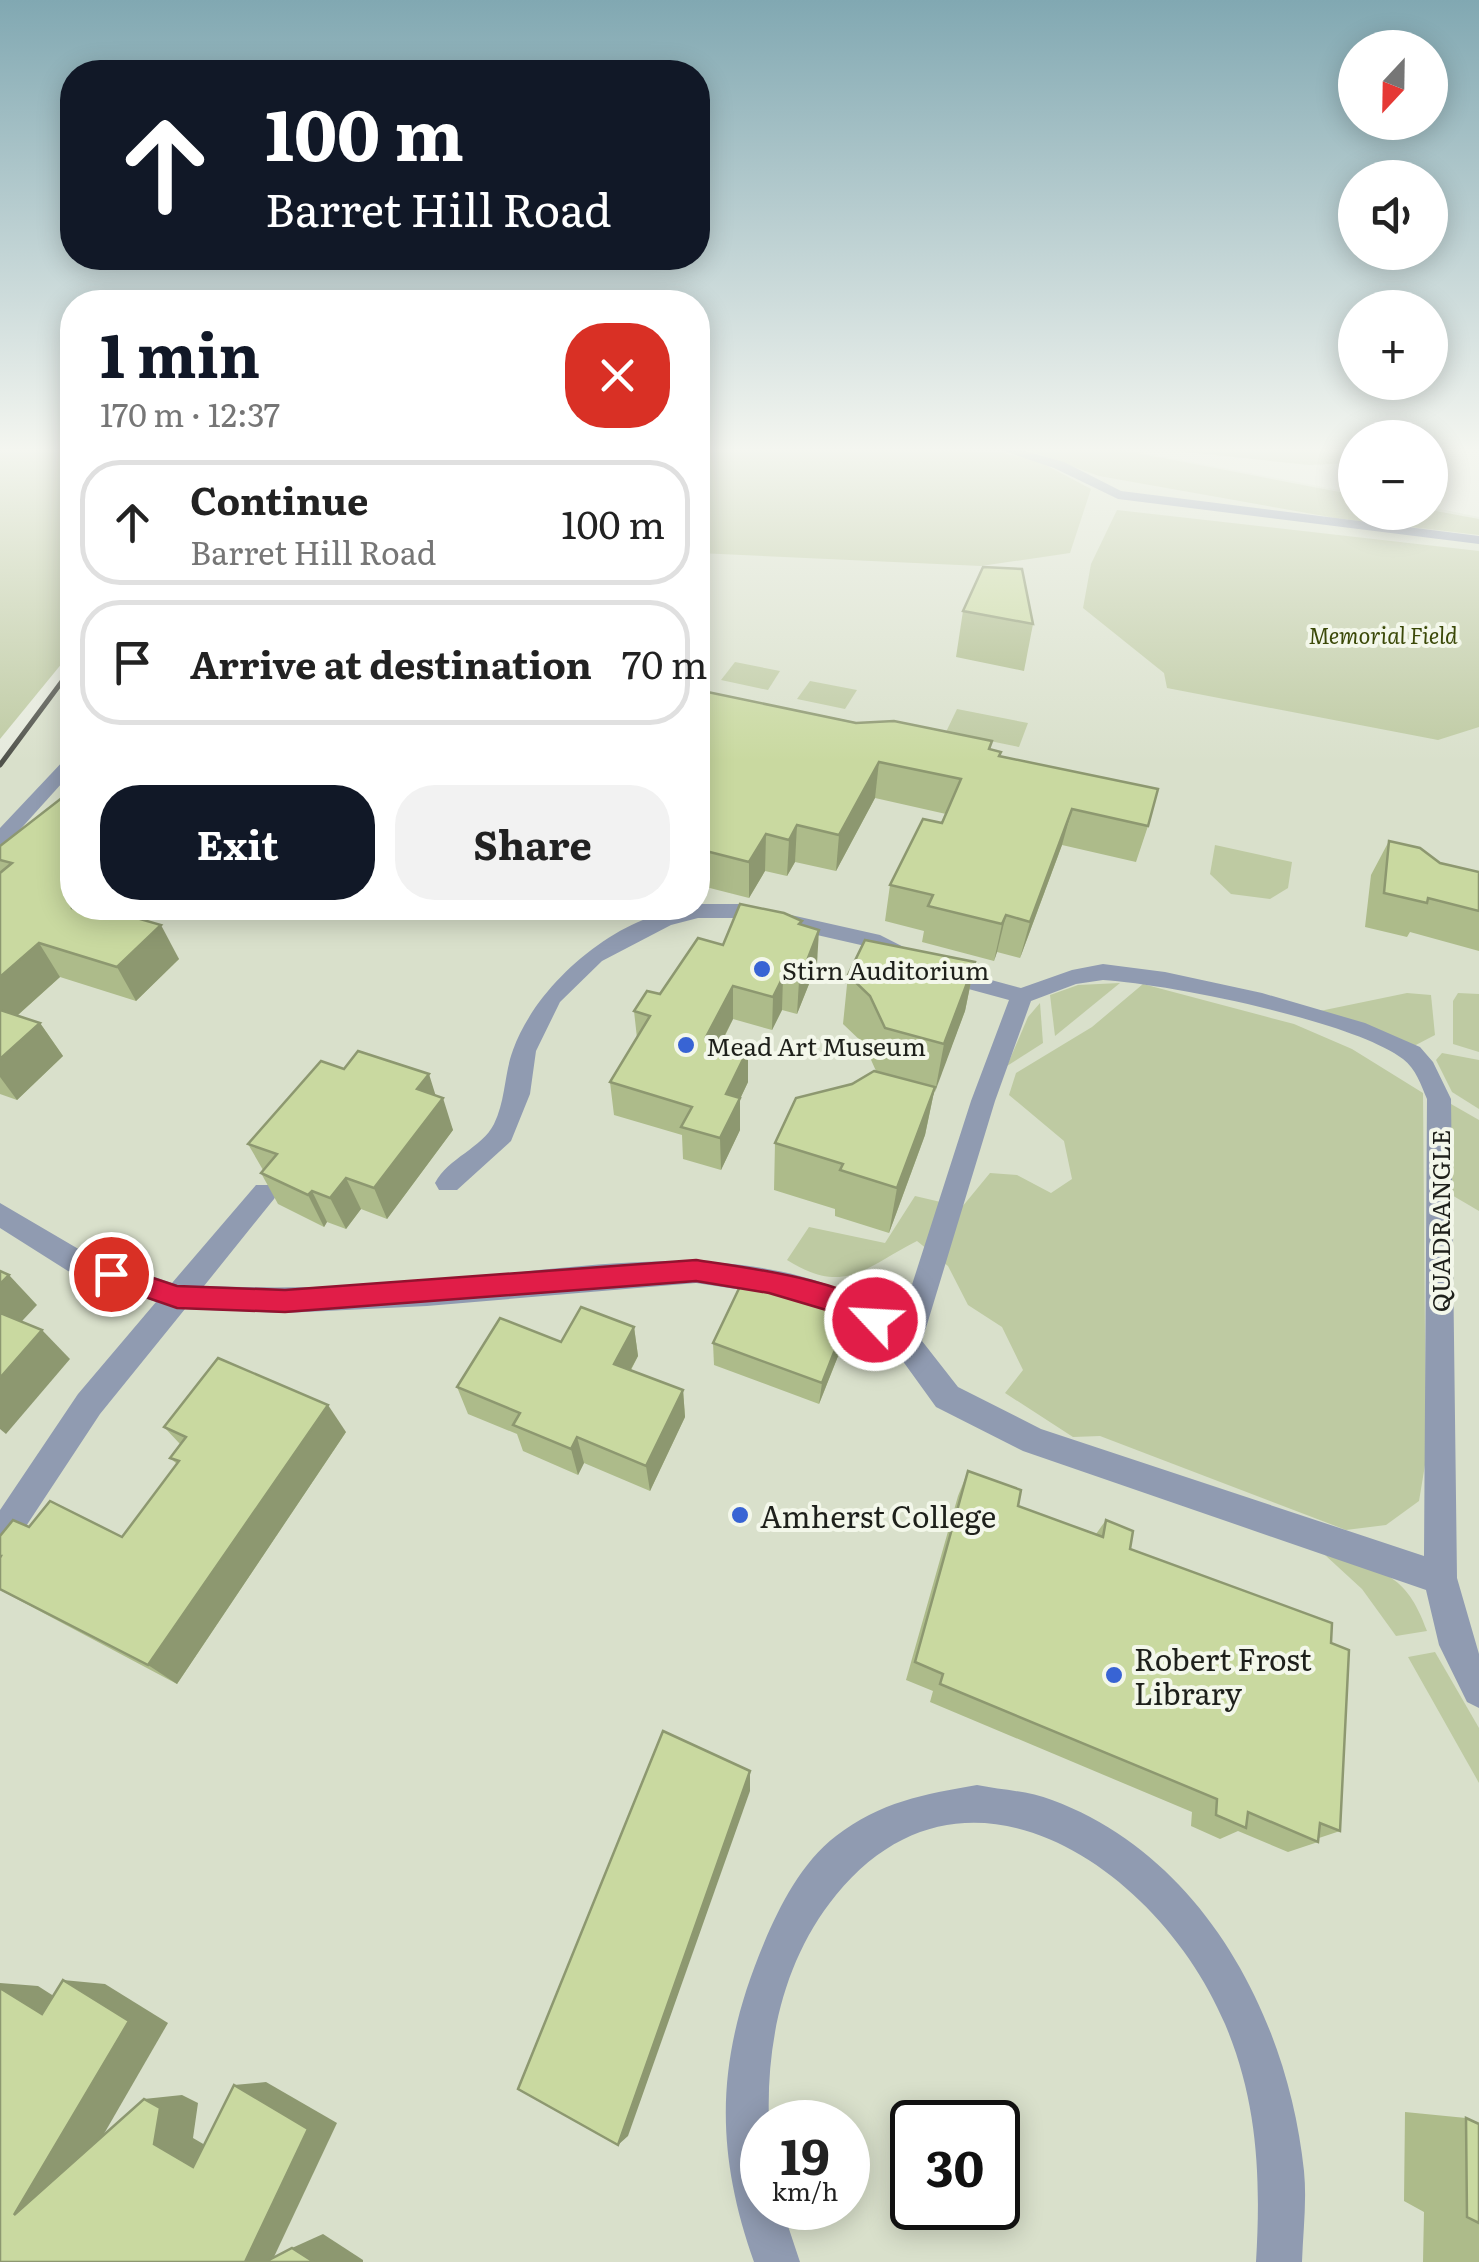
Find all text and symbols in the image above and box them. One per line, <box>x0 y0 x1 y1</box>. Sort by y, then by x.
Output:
north arrow <box>1338 30 1448 140</box>
map controls <box>1338 30 1448 530</box>
text: 100 m <box>265 79 464 183</box>
icon: ahead <box>100 100 230 230</box>
button: sound <box>1338 160 1448 270</box>
text: Barret Hill Road <box>265 174 612 241</box>
button: + <box>1338 290 1448 400</box>
text: 1 min <box>100 307 260 396</box>
button: close <box>565 323 670 428</box>
text: 170 m · 12:37 <box>100 389 280 437</box>
button: − <box>1338 420 1448 530</box>
text: Continue <box>190 470 368 527</box>
text: 100 m <box>561 494 665 551</box>
icon: ahead <box>105 495 160 550</box>
text: Barret Hill Road <box>190 527 436 575</box>
park label: Memorial Field <box>1308 618 1458 651</box>
text: Arrive at destination <box>190 634 592 691</box>
text: 70 m <box>622 634 708 691</box>
icon: arrive <box>105 635 160 690</box>
button: Exit <box>100 785 375 900</box>
button: Share <box>395 785 670 900</box>
place label: Stirn Auditorium <box>782 951 989 988</box>
marker: Stirn Auditorium <box>751 958 773 980</box>
place label: Mead Art Museum <box>706 1027 926 1064</box>
marker: Mead Art Museum <box>675 1034 697 1056</box>
street label: QUADRANGLE <box>1421 1130 1458 1312</box>
pin <box>69 1232 154 1317</box>
icon: arrive <box>84 1247 139 1302</box>
position arrow <box>823 1268 927 1372</box>
place label: Amherst College <box>760 1493 996 1537</box>
marker: Amherst College <box>729 1504 751 1526</box>
place label: Robert Frost Library <box>1134 1636 1312 1714</box>
marker: Robert Frost Library <box>1103 1664 1125 1686</box>
speed limit sign: 30 <box>890 2100 1020 2230</box>
text: 19 <box>780 2116 830 2190</box>
text: km/h <box>772 2172 838 2209</box>

